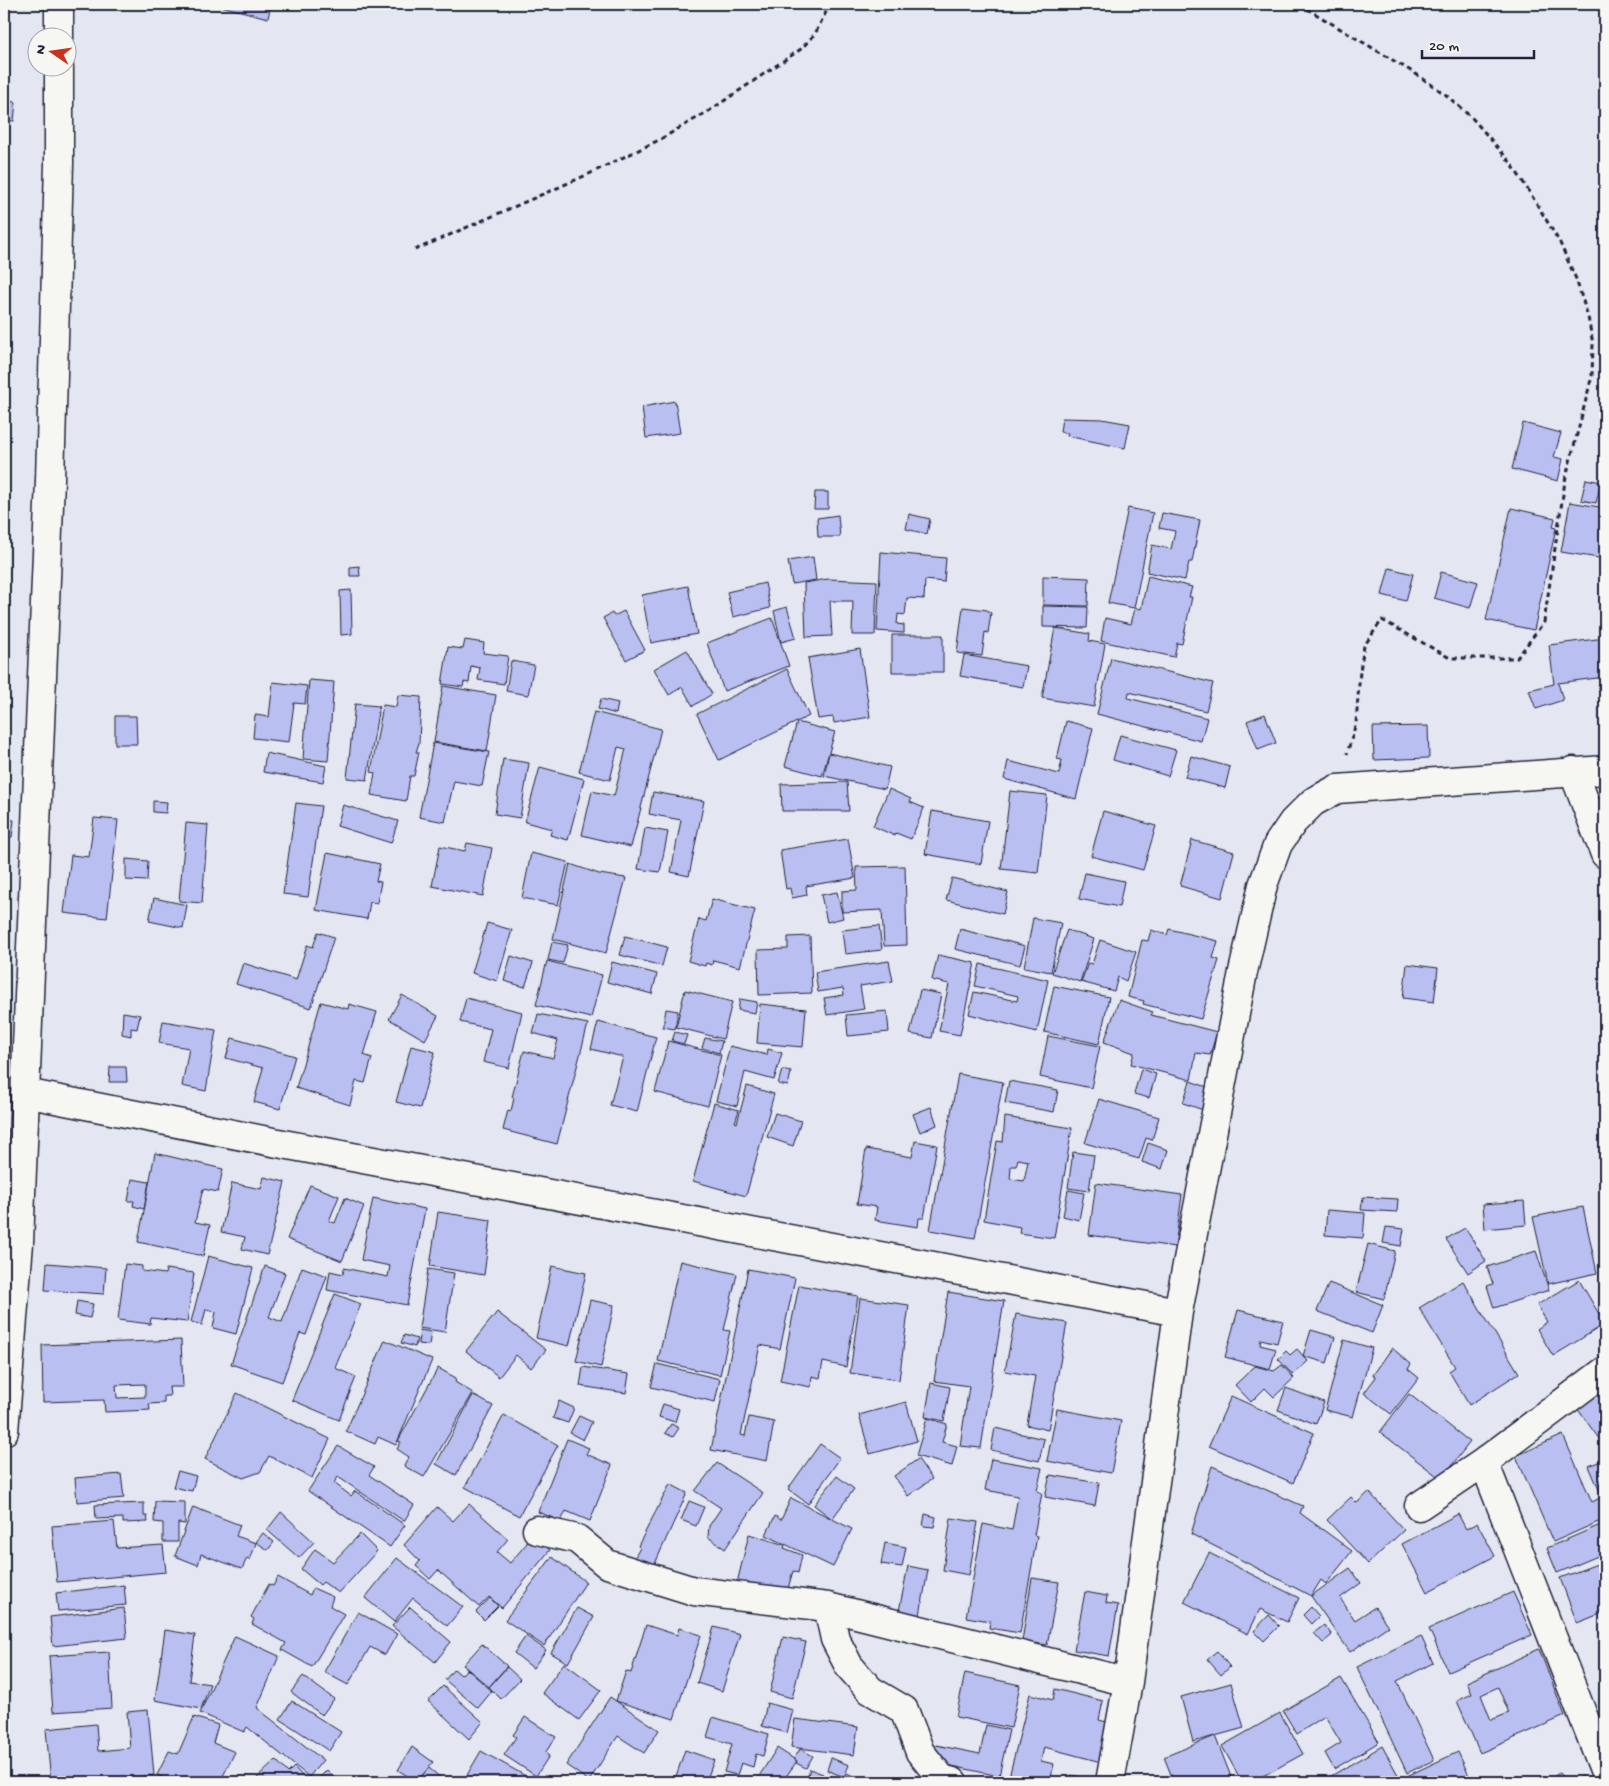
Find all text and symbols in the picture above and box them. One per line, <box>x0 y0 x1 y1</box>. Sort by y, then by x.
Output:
north arrow <box>28 28 78 78</box>
scale bar <box>1422 28 1534 60</box>
text: 20 m <box>1429 38 1459 56</box>
text: N <box>32 43 51 56</box>

